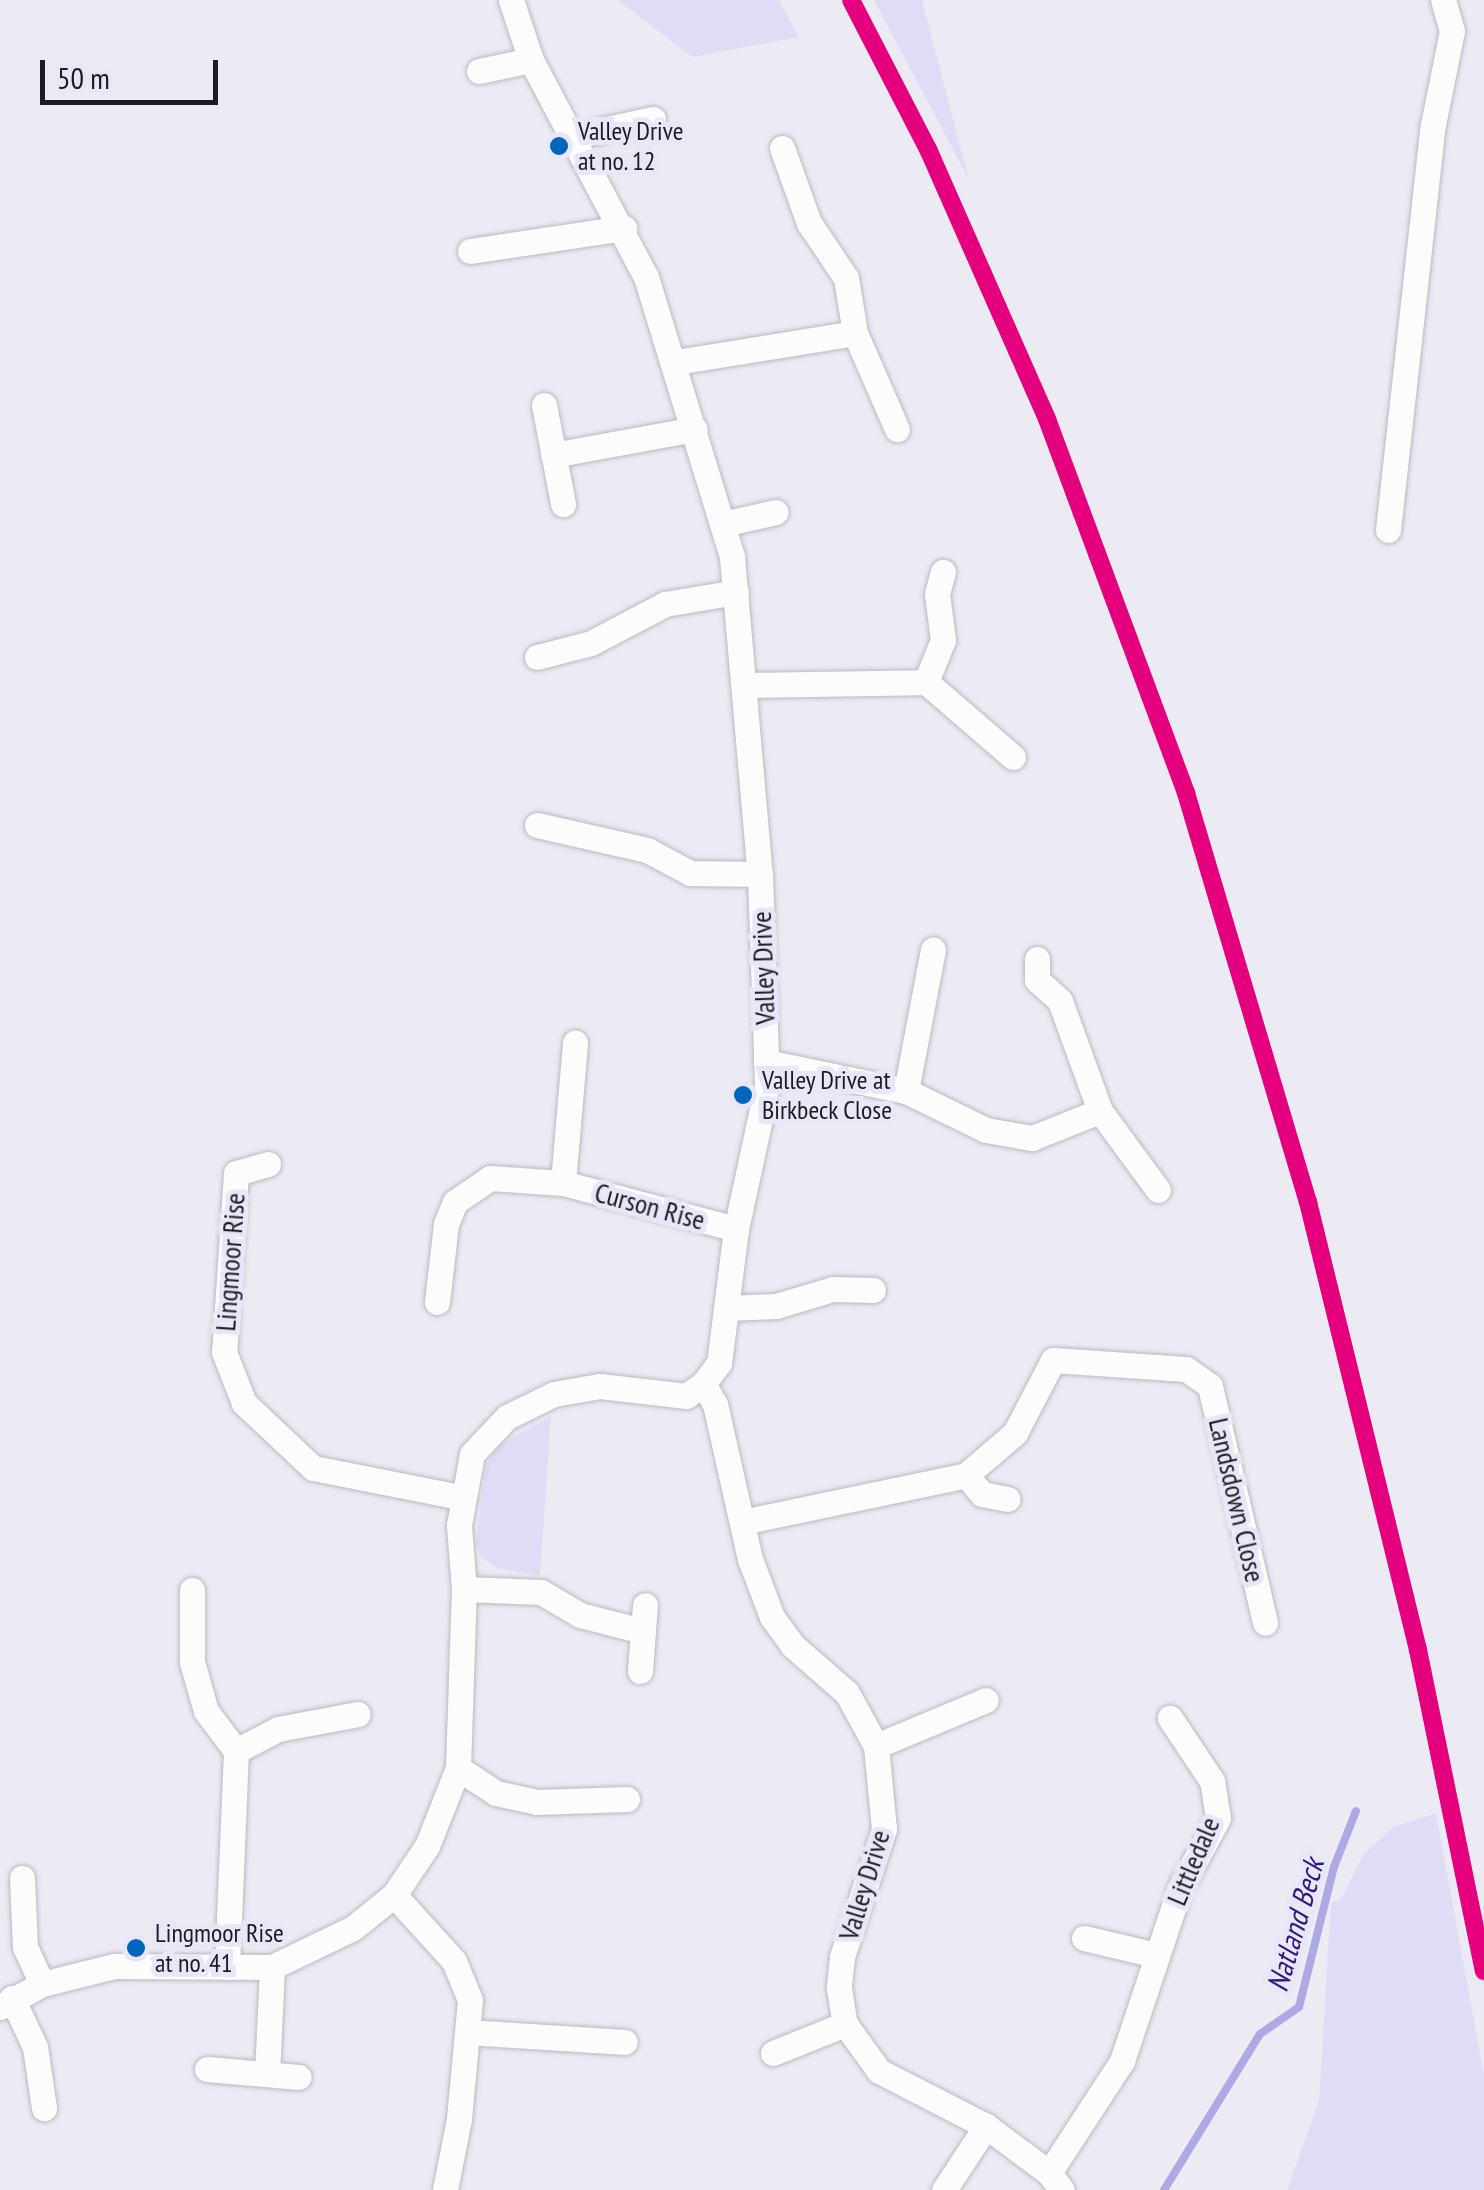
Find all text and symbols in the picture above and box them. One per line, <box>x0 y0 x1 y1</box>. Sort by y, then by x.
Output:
scale bar <box>45 40 222 102</box>
text: 50 m <box>57 58 110 97</box>
place label: Valley Drive at no. 12 <box>578 115 684 176</box>
marker: Valley Drive at no. 12 <box>549 136 569 156</box>
street label: Valley Drive <box>744 910 782 1026</box>
place label: Valley Drive at Birkbeck Close <box>762 1064 892 1126</box>
marker: Valley Drive at Birkbeck Close <box>733 1085 753 1105</box>
street label: Curson Rise <box>591 1175 709 1237</box>
street label: Lingmoor Rise <box>208 1192 252 1332</box>
street label: Landsdown Close <box>1202 1415 1272 1585</box>
street label: Littledale <box>1159 1812 1227 1910</box>
street label: Valley Drive <box>831 1825 897 1945</box>
water label: Natland Beck <box>1259 1854 1331 1996</box>
place label: Lingmoor Rise at no. 41 <box>155 1917 284 1979</box>
marker: Lingmoor Rise at no. 41 <box>126 1938 146 1958</box>

